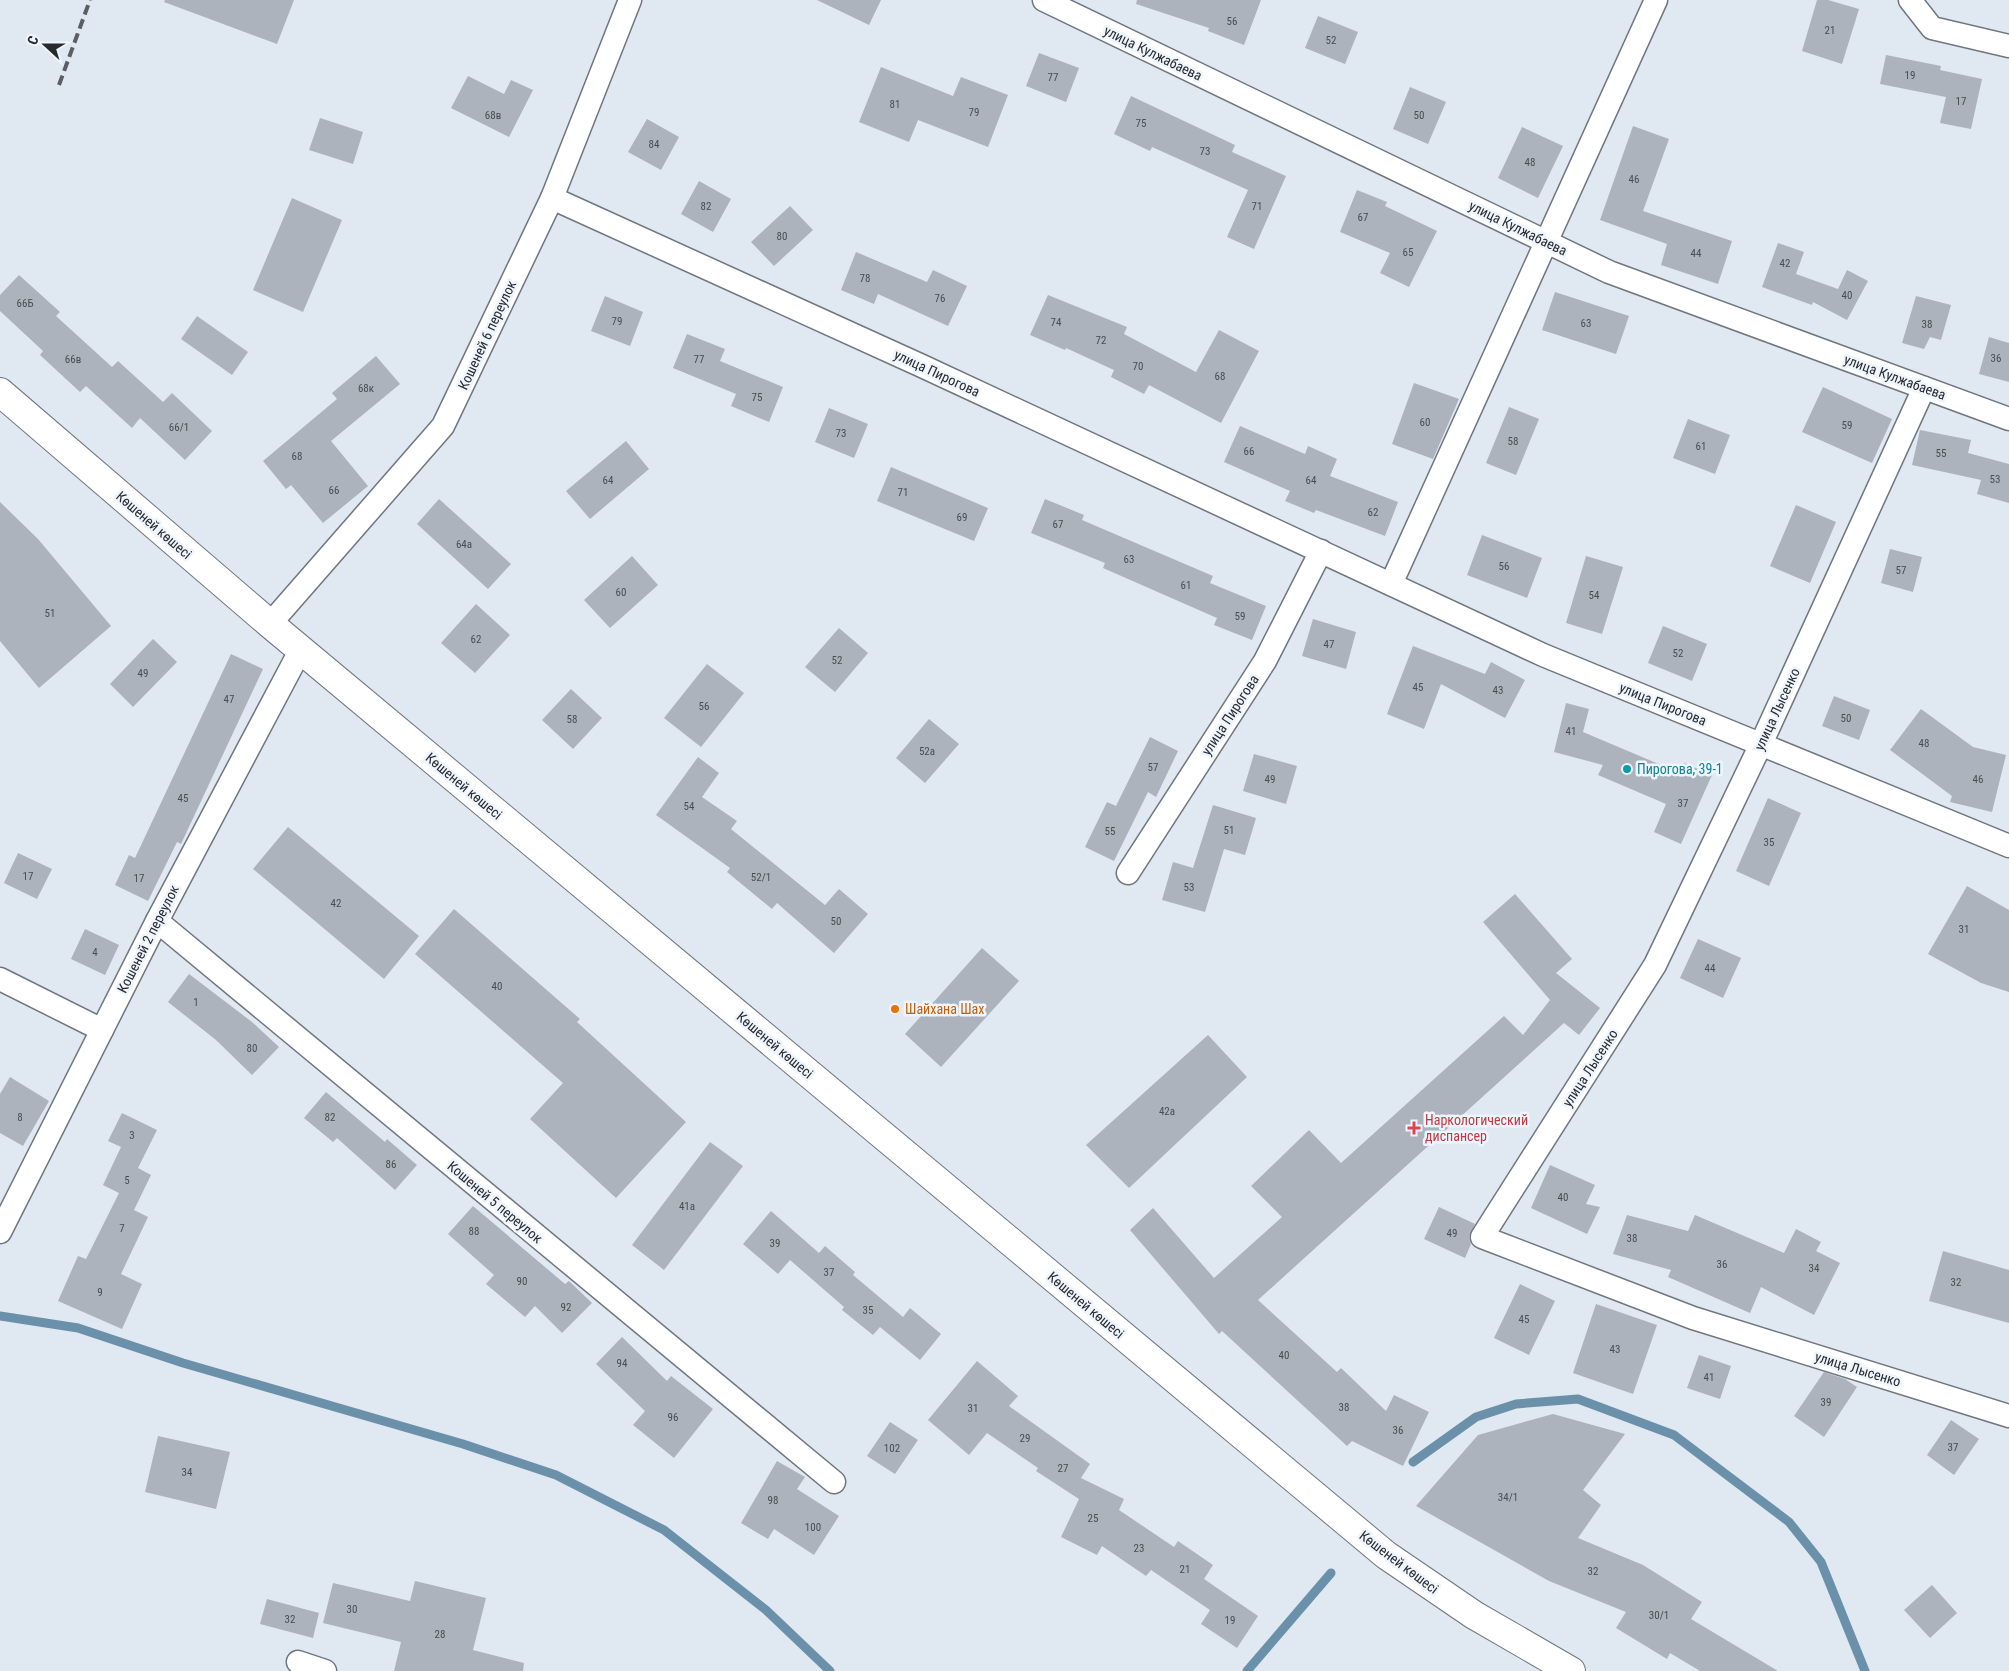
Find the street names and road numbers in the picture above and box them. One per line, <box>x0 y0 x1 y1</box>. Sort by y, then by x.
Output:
street label: улица Кулжабаева <box>1101 22 1205 84</box>
street label: улица Кулжабаева <box>1466 197 1570 259</box>
street label: Кошеней 6 переулок <box>455 278 519 392</box>
street label: улица Пирогова <box>892 346 982 400</box>
street label: улица Кулжабаева <box>1842 351 1948 403</box>
street label: Көшеней көшесі <box>113 488 195 562</box>
street label: улица Лысенко <box>1751 665 1803 753</box>
street label: улица Пирогова <box>1198 672 1262 758</box>
street label: улица Пирогова <box>1617 679 1709 729</box>
street label: Көшеней көшесі <box>423 749 505 823</box>
street label: Кошеней 2 переулок <box>114 882 182 996</box>
street label: Көшеней көшесі <box>734 1008 816 1082</box>
street label: улица Лысенко <box>1559 1026 1621 1110</box>
street label: Кошеней 5 переулок <box>444 1158 546 1246</box>
street label: Көшеней көшесі <box>1045 1268 1127 1342</box>
street label: улица Лысенко <box>1813 1348 1903 1390</box>
street label: Көшеней көшесі <box>1356 1527 1442 1597</box>

